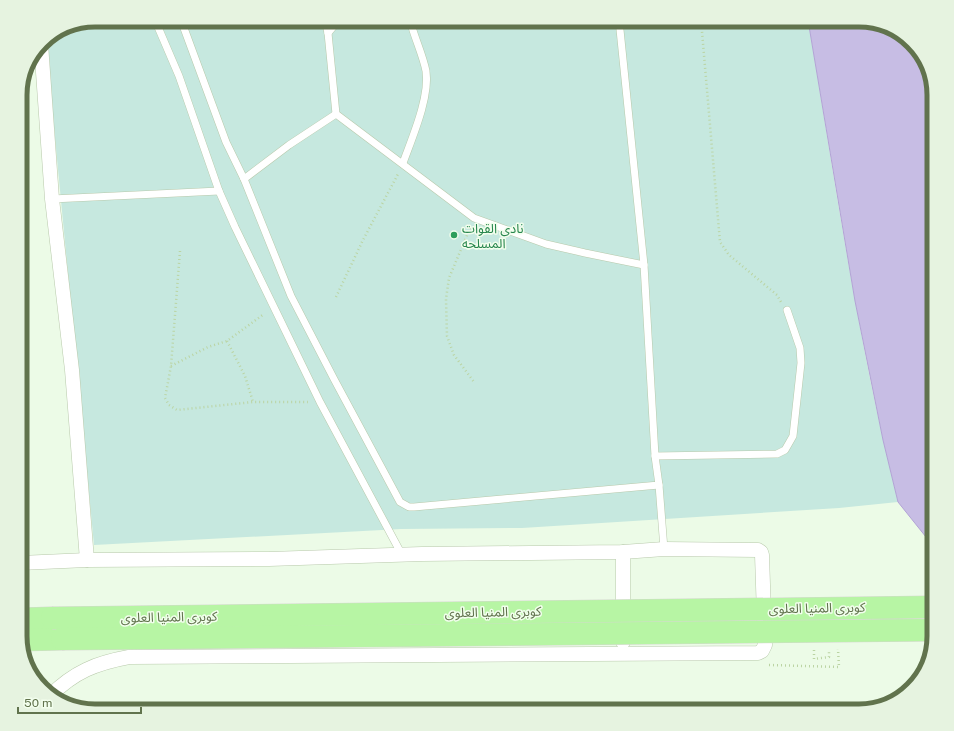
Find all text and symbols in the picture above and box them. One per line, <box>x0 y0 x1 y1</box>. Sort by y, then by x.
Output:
place label: نادى القوات المسلحه <box>462 221 524 251</box>
marker: نادى القوات المسلحه <box>449 230 459 240</box>
street label: كوبرى المنيا العلوى <box>769 600 866 617</box>
street label: كوبرى المنيا العلوى <box>445 604 542 621</box>
street label: كوبرى المنيا العلوى <box>121 609 218 626</box>
scale bar <box>18 689 141 715</box>
text: 50 m <box>24 696 52 710</box>

